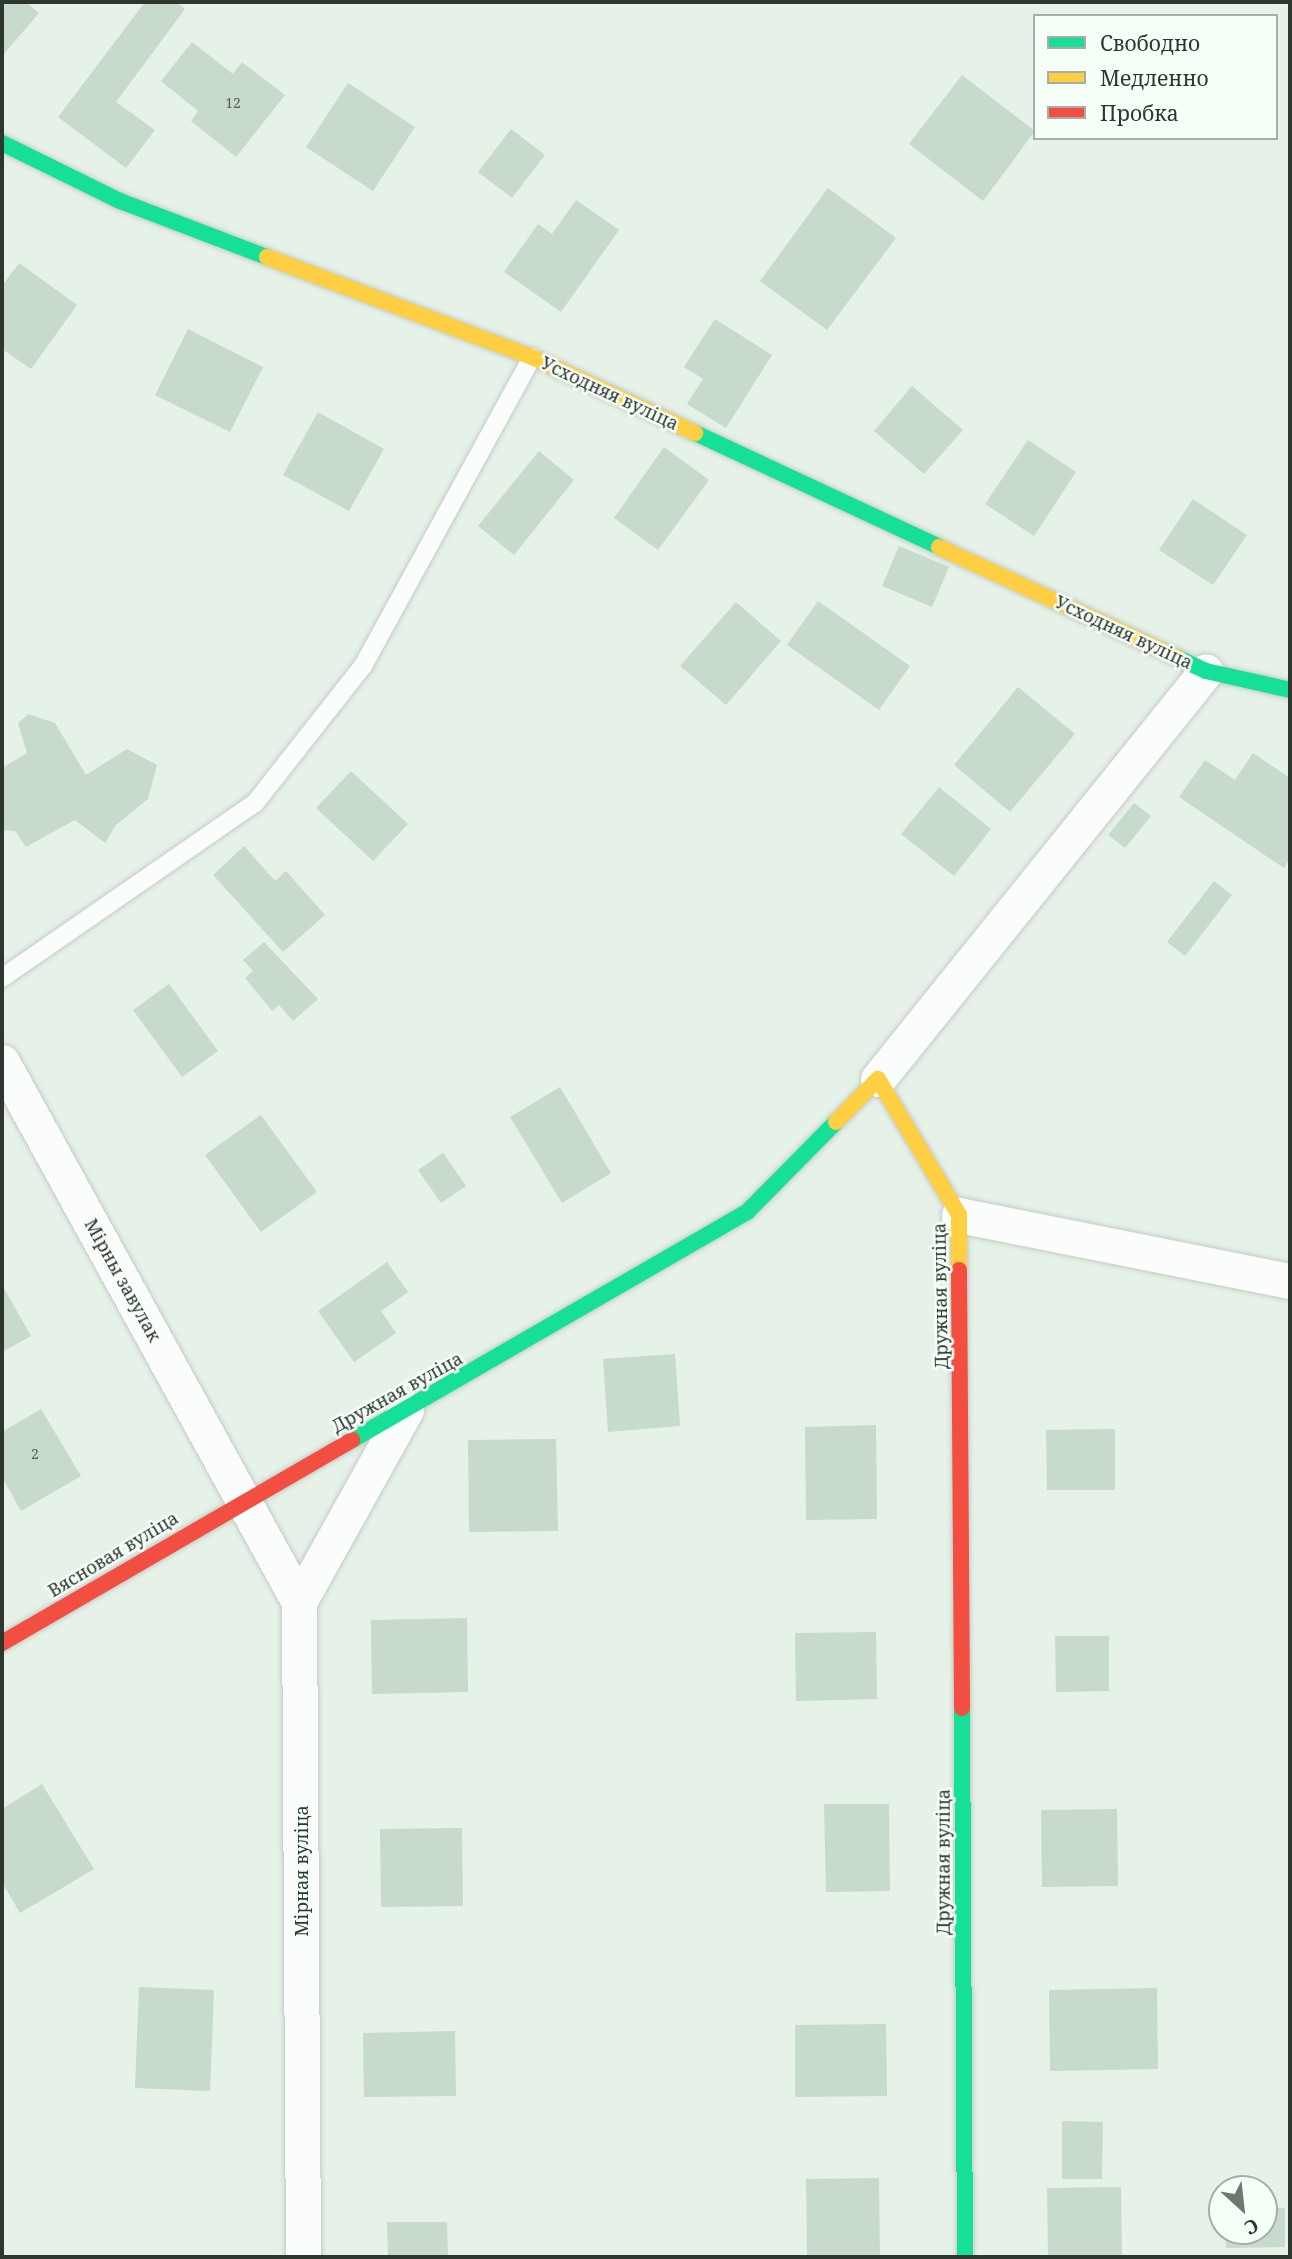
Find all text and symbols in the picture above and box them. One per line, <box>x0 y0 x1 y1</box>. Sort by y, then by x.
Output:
legend <box>1033 14 1278 140</box>
text: Свободно <box>1100 29 1200 57</box>
text: Медленно <box>1100 64 1209 92</box>
house number: 12 <box>225 95 241 111</box>
text: Пробка <box>1100 99 1179 127</box>
street label: Усходняя вуліца <box>538 352 682 434</box>
street label: Усходняя вуліца <box>1052 591 1196 673</box>
street label: Мірны завулак <box>80 1215 166 1345</box>
street label: Дружная вуліца <box>928 1223 952 1369</box>
street label: Дружная вуліца <box>328 1347 466 1437</box>
house number: 2 <box>31 1446 39 1462</box>
street label: Вясновая вуліца <box>44 1507 182 1601</box>
street label: Дружная вуліца <box>932 1789 954 1935</box>
street label: Мірная вуліца <box>290 1805 312 1937</box>
north arrow <box>1208 2175 1278 2245</box>
text: С <box>1240 2213 1263 2241</box>

